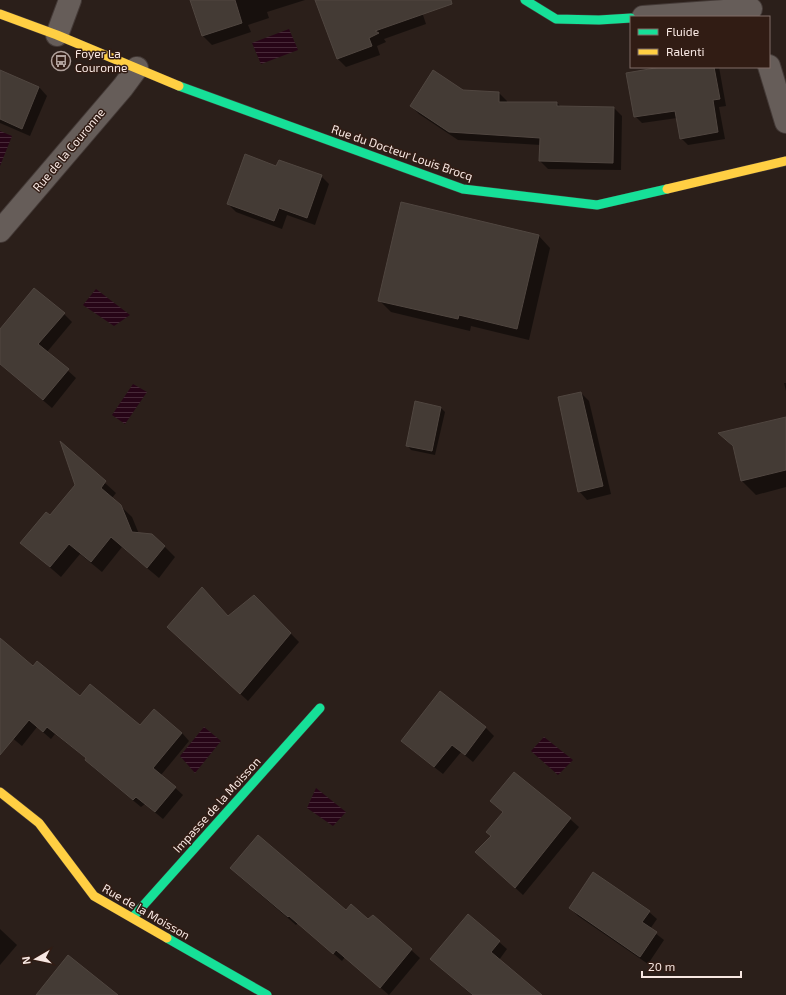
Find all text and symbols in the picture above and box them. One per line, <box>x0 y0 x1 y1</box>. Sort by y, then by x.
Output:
legend <box>630 16 770 68</box>
text: Fluide <box>666 24 699 38</box>
text: Ralenti <box>666 44 705 58</box>
place label: Foyer La Couronne <box>75 46 127 74</box>
bus stop icon: Foyer La Couronne <box>50 50 72 72</box>
street label: Rue de la Couronne <box>29 105 107 194</box>
street label: Rue du Docteur Louis Brocq <box>330 121 475 183</box>
street label: Impasse de la Moisson <box>170 754 263 855</box>
street label: Rue de la Moisson <box>100 880 193 942</box>
north arrow <box>16 939 56 979</box>
scale bar <box>642 953 741 979</box>
text: N <box>19 956 33 966</box>
text: 20 m <box>648 959 675 973</box>

